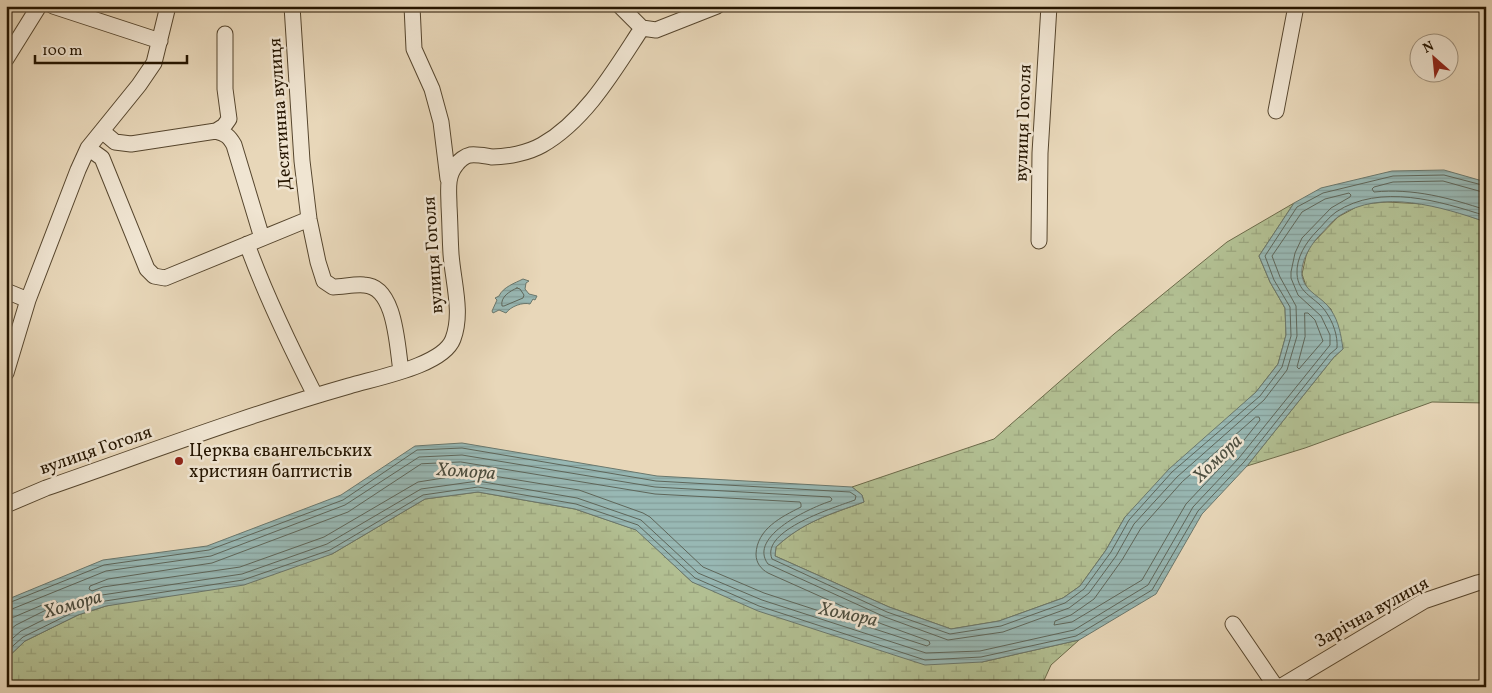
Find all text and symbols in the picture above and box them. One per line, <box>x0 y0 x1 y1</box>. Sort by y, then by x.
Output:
scale bar <box>35 32 188 64</box>
north arrow <box>1410 32 1460 82</box>
street label: Десятинна вулиця <box>263 37 299 191</box>
text: N <box>1420 37 1438 59</box>
text: 100 m <box>42 41 82 62</box>
street label: вулиця Гоголя <box>1009 64 1039 182</box>
street label: вулиця Гоголя <box>417 196 451 314</box>
street label: вулиця Гоголя <box>36 420 156 482</box>
water label: Хомора <box>1187 429 1248 490</box>
place label: Церква євангельських християн баптистів <box>189 439 372 485</box>
marker: Церква євангельських християн баптистів <box>173 455 185 467</box>
water label: Хомора <box>434 457 497 487</box>
street label: Зарічна вулиця <box>1311 571 1433 655</box>
water label: Хомора <box>40 584 105 626</box>
water label: Хомора <box>815 596 880 634</box>

